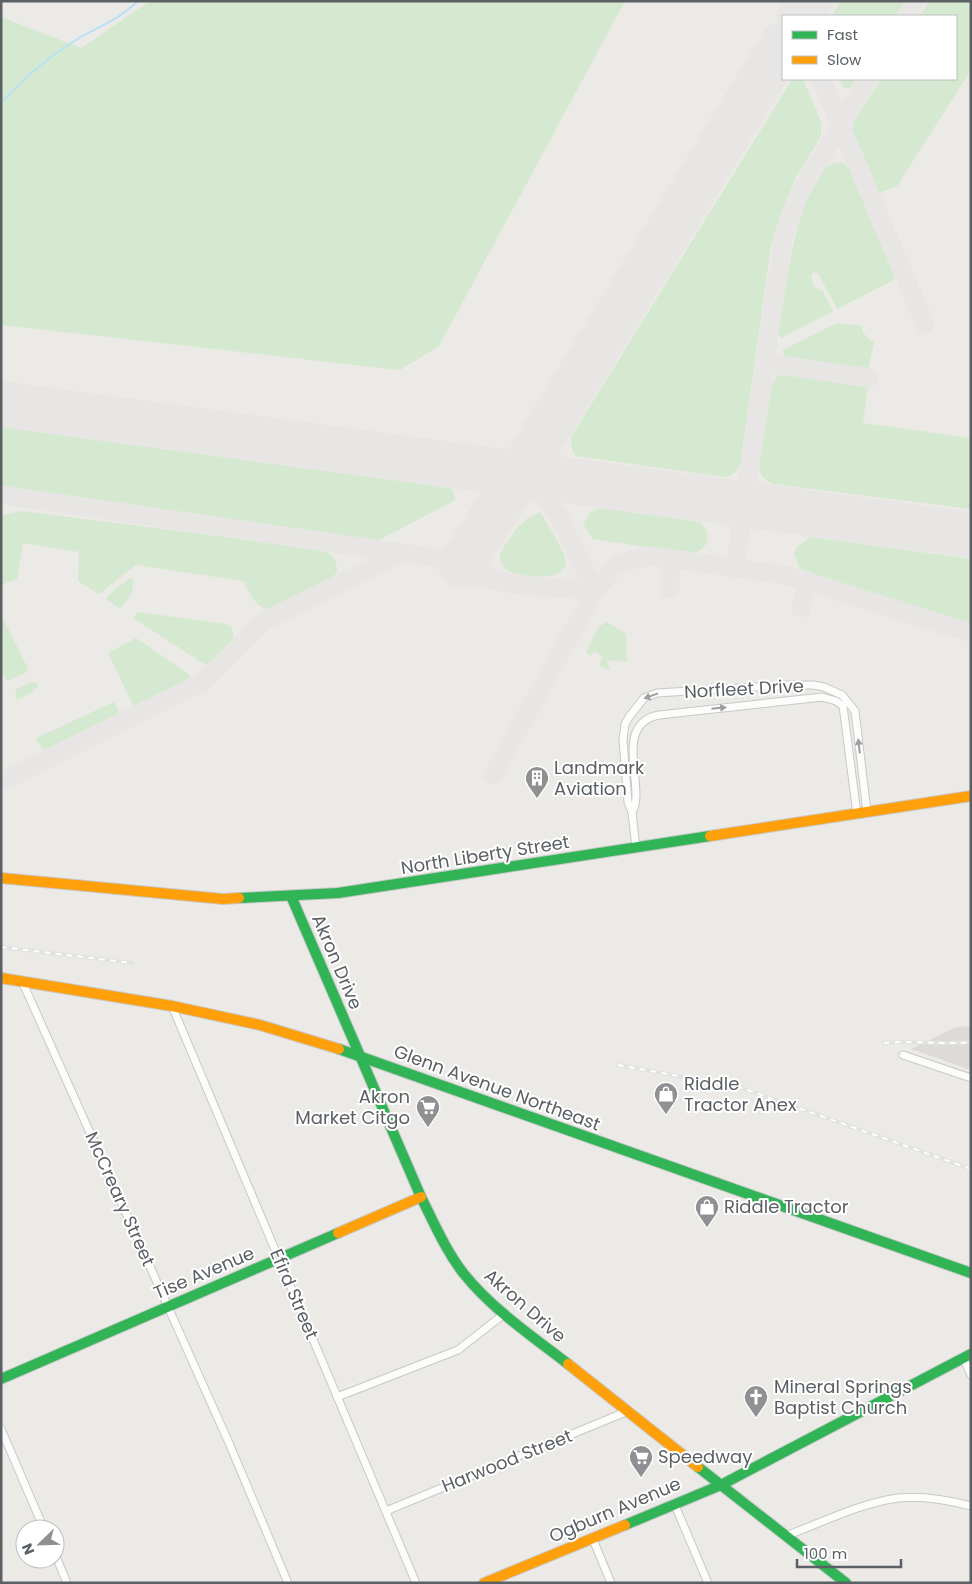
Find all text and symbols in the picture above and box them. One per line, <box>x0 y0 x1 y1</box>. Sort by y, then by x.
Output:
legend <box>782 15 957 80</box>
text: Fast <box>827 24 858 45</box>
text: Slow <box>827 49 862 70</box>
street label: Norfleet Drive <box>683 673 805 704</box>
one-way arrow <box>643 692 658 700</box>
one-way arrow <box>711 704 727 712</box>
one-way arrow <box>855 738 863 754</box>
place label: Landmark Aviation <box>554 755 645 801</box>
building icon: Landmark Aviation <box>524 765 550 799</box>
street label: North Liberty Street <box>399 829 571 880</box>
street label: Akron Drive <box>306 910 369 1013</box>
street label: Glenn Avenue Northeast <box>390 1038 604 1137</box>
place label: Riddle Tractor Anex <box>684 1071 797 1117</box>
shop icon: Riddle Tractor Anex <box>653 1081 679 1115</box>
place label: Akron Market Citgo <box>295 1084 410 1130</box>
supermarket icon: Akron Market Citgo <box>415 1094 441 1128</box>
street label: McCreary Street <box>80 1128 161 1270</box>
shop icon: Riddle Tractor <box>694 1194 720 1228</box>
place label: Riddle Tractor <box>724 1194 849 1219</box>
street label: Tise Avenue <box>150 1240 258 1305</box>
street label: Efird Street <box>264 1245 325 1343</box>
street label: Akron Drive <box>479 1263 572 1348</box>
place label: Mineral Springs Baptist Church <box>774 1374 912 1420</box>
church icon: Mineral Springs Baptist Church <box>743 1384 769 1418</box>
street label: Harwood Street <box>438 1423 576 1498</box>
supermarket icon: Speedway <box>628 1444 654 1478</box>
place label: Speedway <box>658 1444 752 1469</box>
street label: Ogburn Avenue <box>545 1471 684 1549</box>
north arrow <box>15 1519 65 1569</box>
scale bar <box>797 1536 901 1568</box>
text: N <box>17 1540 39 1558</box>
text: 100 m <box>804 1543 847 1564</box>

